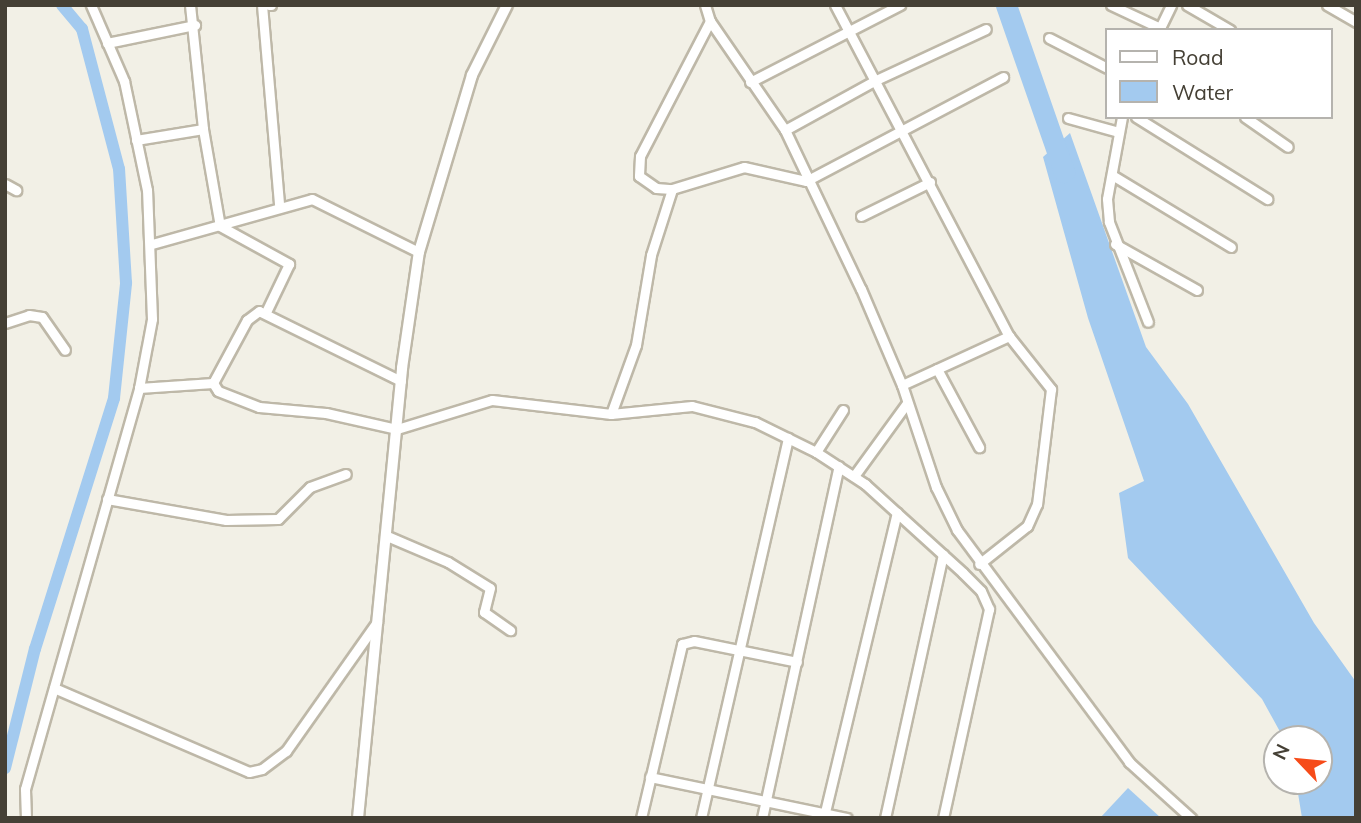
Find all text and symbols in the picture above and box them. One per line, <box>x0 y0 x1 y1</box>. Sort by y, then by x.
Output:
legend <box>1106 28 1333 119</box>
text: Road <box>1172 44 1223 70</box>
text: Water <box>1172 79 1233 105</box>
north arrow <box>1263 725 1333 795</box>
text: N <box>1267 740 1295 763</box>

